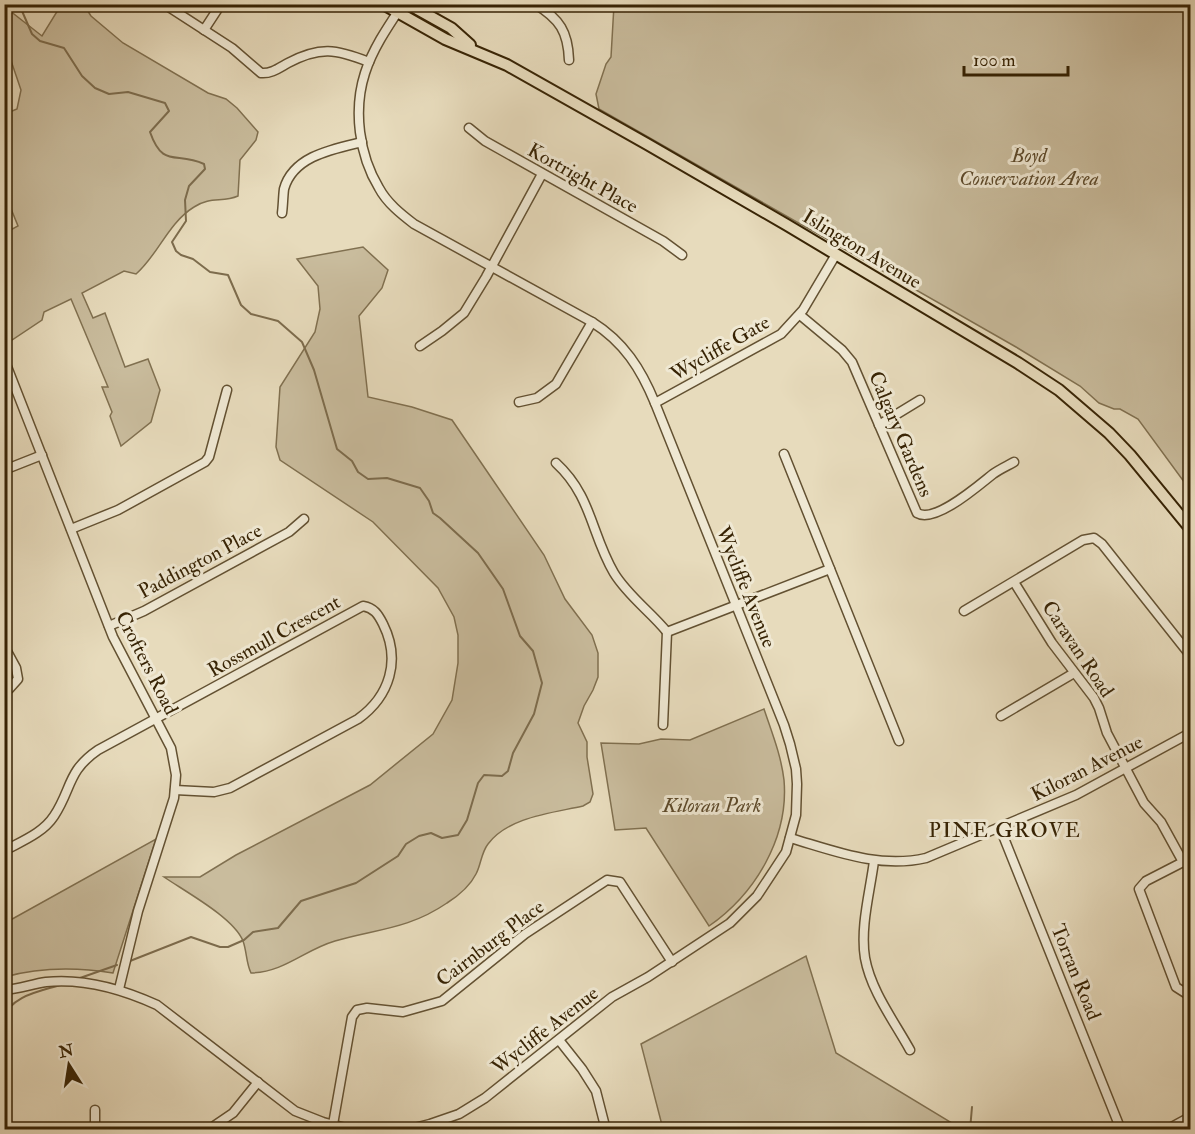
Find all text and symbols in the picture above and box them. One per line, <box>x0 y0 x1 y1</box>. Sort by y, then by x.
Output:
scale bar <box>964 39 1068 77</box>
text: 100 m <box>973 49 1016 72</box>
street label: Kortright Place <box>523 137 643 219</box>
park label: Boyd Conservation Area <box>959 143 1099 191</box>
street label: Islington Avenue <box>798 204 926 294</box>
street label: Wycliffe Gate <box>665 310 774 387</box>
street label: Calgary Gardens <box>863 367 939 501</box>
street label: Paddington Place <box>134 518 266 604</box>
street label: Wycliffe Avenue <box>710 522 782 651</box>
street label: Rossmull Crescent <box>203 589 345 683</box>
street label: Caravan Road <box>1037 596 1120 702</box>
street label: Crofters Road <box>110 607 184 719</box>
street label: Kiloran Avenue <box>1027 729 1147 807</box>
park label: Kiloran Park <box>662 793 761 818</box>
district label: PINE GROVE <box>929 817 1081 844</box>
street label: Cairnburg Place <box>431 894 549 992</box>
street label: Torran Road <box>1045 920 1107 1024</box>
street label: Wycliffe Avenue <box>486 981 603 1080</box>
north arrow <box>39 1035 99 1095</box>
text: N <box>56 1040 76 1063</box>

